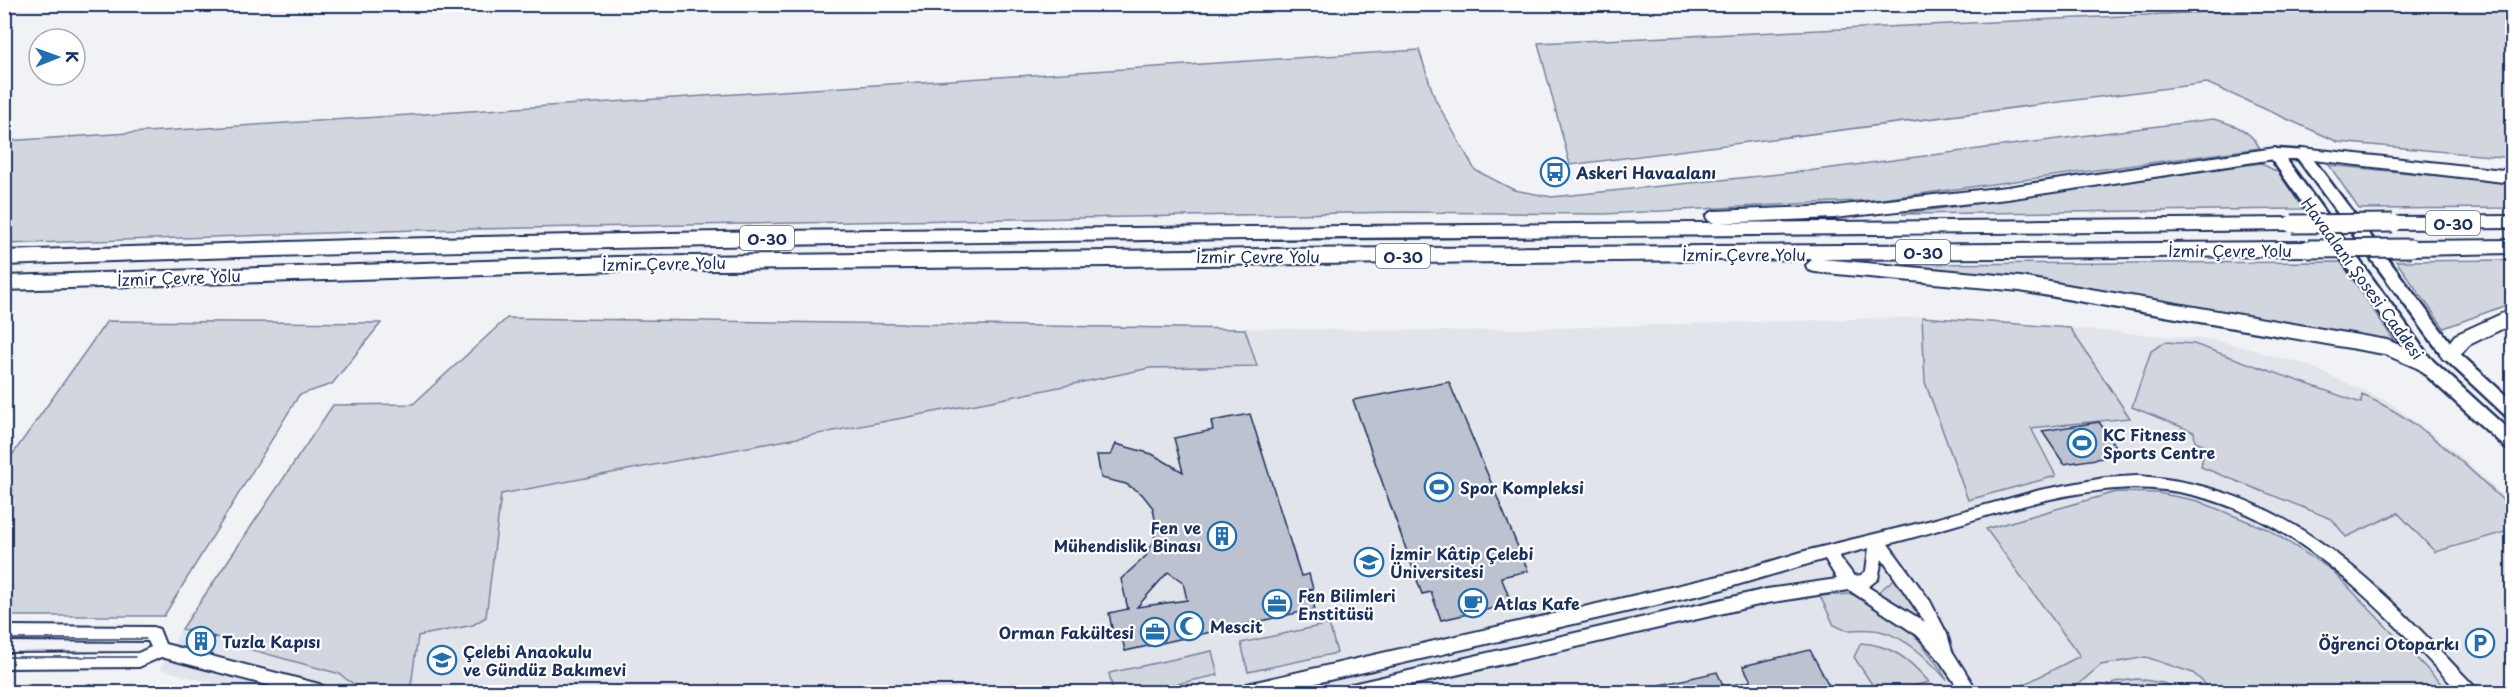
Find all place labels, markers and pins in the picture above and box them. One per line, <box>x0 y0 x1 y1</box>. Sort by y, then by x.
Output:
bus stop icon: Askeri Havaalanı <box>1539 156 1571 188</box>
place label: Askeri Havaalanı <box>1575 160 1716 184</box>
place label: KC Fitness Sports Centre <box>2103 422 2215 464</box>
sports icon: KC Fitness Sports Centre <box>2066 427 2098 459</box>
sports icon: Spor Kompleksi <box>1423 471 1455 503</box>
place label: Spor Kompleksi <box>1460 475 1584 499</box>
place label: Fen ve Mühendislik Binası <box>1054 515 1201 557</box>
building icon: Fen ve Mühendislik Binası <box>1206 520 1238 552</box>
place label: İzmir Kâtip Çelebi Üniversitesi <box>1390 541 1533 583</box>
school or university icon: İzmir Kâtip Çelebi Üniversitesi <box>1353 546 1385 578</box>
place label: Fen Bilimleri Enstitüsü <box>1298 583 1396 625</box>
cafe icon: Atlas Kafe <box>1457 587 1489 619</box>
office icon: Fen Bilimleri Enstitüsü <box>1261 588 1293 620</box>
place label: Atlas Kafe <box>1493 591 1580 615</box>
mosque icon: Mescit <box>1173 610 1205 642</box>
place label: Mescit <box>1210 614 1263 638</box>
office icon: Orman Fakültesi <box>1139 616 1171 648</box>
place label: Orman Fakültesi <box>999 620 1134 644</box>
building icon: Tuzla Kapısı <box>185 625 217 657</box>
parking icon: Öğrenci Otoparkı <box>2464 627 2496 659</box>
place label: Tuzla Kapısı <box>222 629 320 653</box>
place label: Öğrenci Otoparkı <box>2318 631 2459 655</box>
place label: Çelebi Anaokulu ve Gündüz Bakımevi <box>463 639 627 681</box>
school or university icon: Çelebi Anaokulu ve Gündüz Bakımevi <box>426 644 458 676</box>

